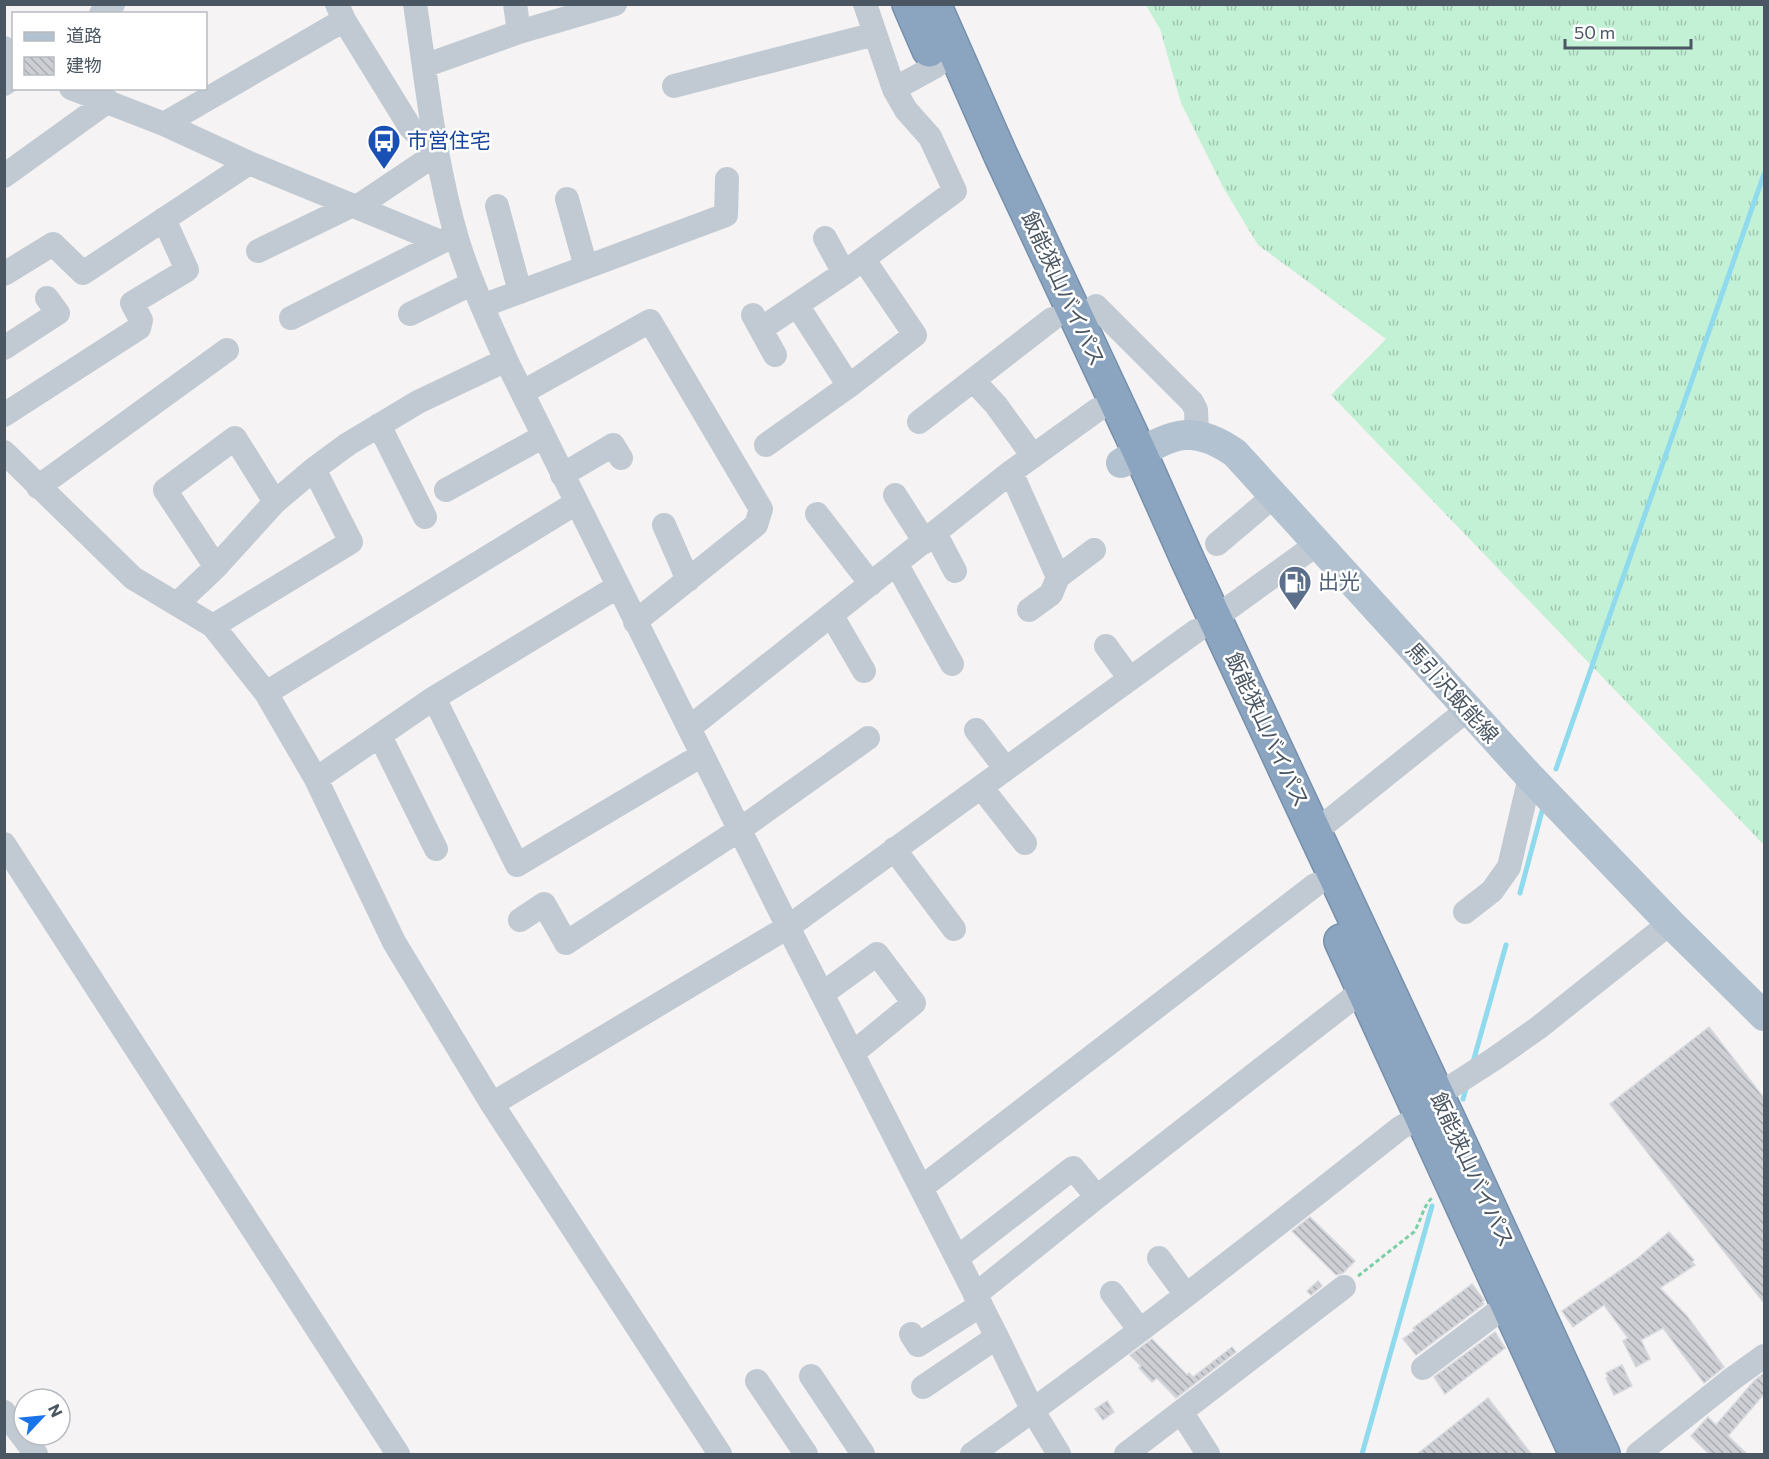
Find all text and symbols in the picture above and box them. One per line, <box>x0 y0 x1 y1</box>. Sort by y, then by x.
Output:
legend <box>12 12 207 90</box>
scale bar <box>1565 12 1691 50</box>
text: 50 m <box>1574 21 1615 43</box>
text: 道路 <box>66 24 102 46</box>
text: 建物 <box>66 54 102 76</box>
bus stop icon: 市営住宅 <box>366 123 402 170</box>
place label: 市営住宅 <box>407 127 491 152</box>
street label: 飯能狭山バイパス <box>1018 207 1111 370</box>
fuel station icon: 出光 <box>1277 564 1313 611</box>
place label: 出光 <box>1318 568 1360 593</box>
street label: 馬引沢飯能線 <box>1402 637 1505 747</box>
street label: 飯能狭山バイパス <box>1222 648 1315 811</box>
street label: 飯能狭山バイパス <box>1427 1088 1520 1251</box>
north arrow <box>12 1387 72 1447</box>
text: N <box>45 1401 67 1420</box>

